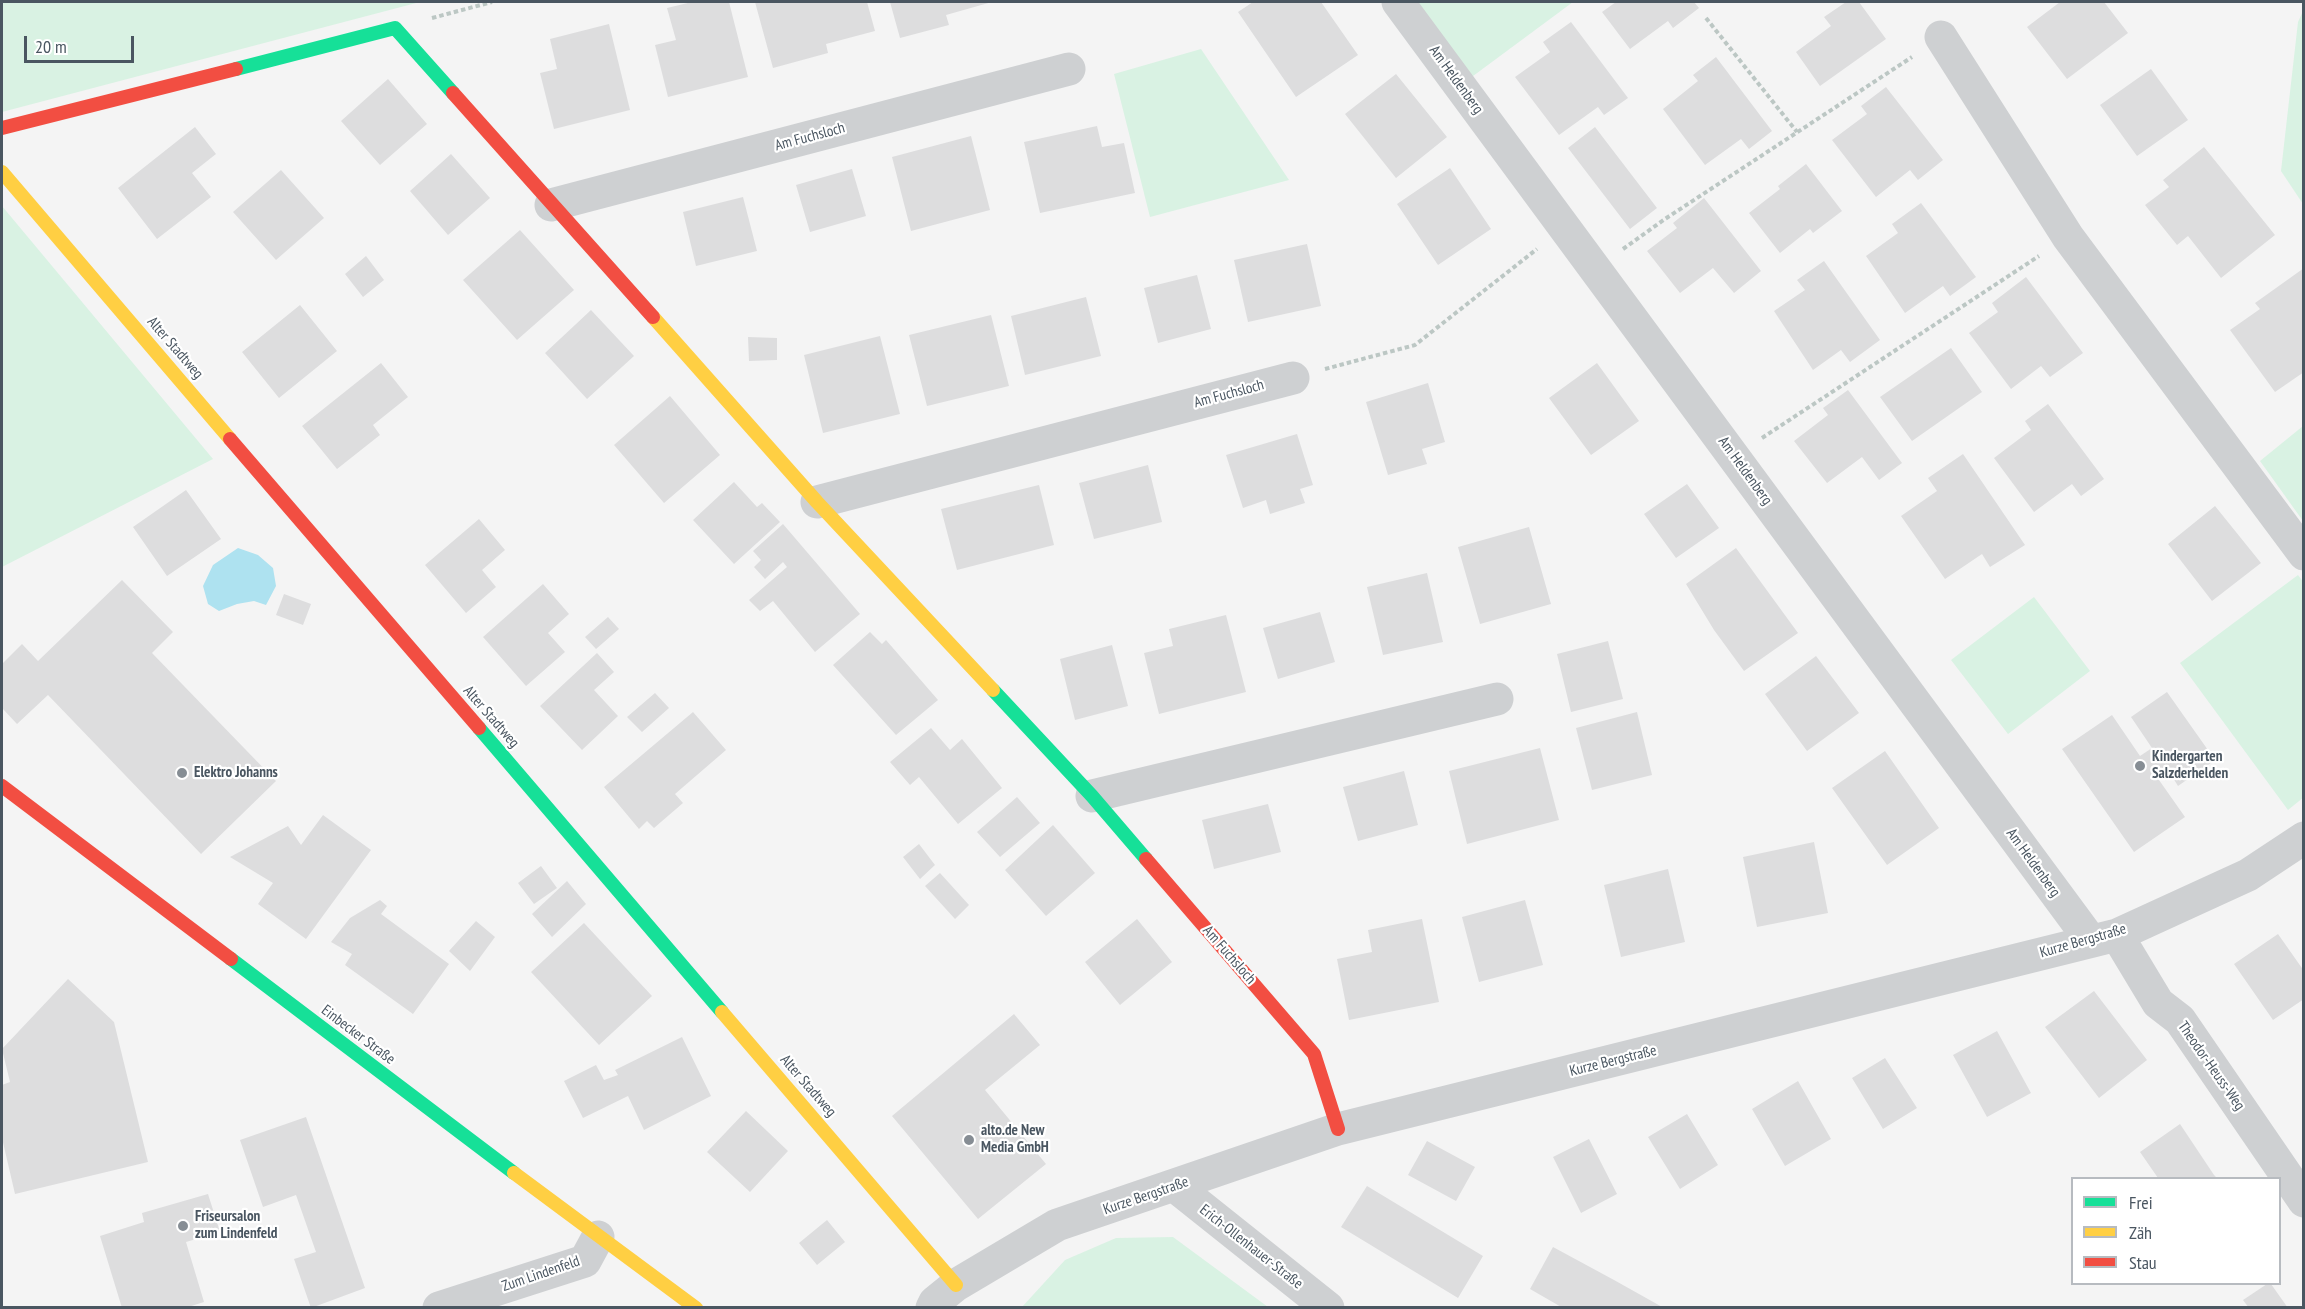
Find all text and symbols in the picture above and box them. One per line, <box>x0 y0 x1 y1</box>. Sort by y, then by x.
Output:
scale bar <box>27 24 136 62</box>
text: 20 m <box>35 35 67 58</box>
street label: Am Heldenberg <box>1425 42 1487 118</box>
street label: Am Fuchsloch <box>773 119 847 155</box>
street label: Alter Stadtweg <box>143 313 207 383</box>
street label: Am Fuchsloch <box>1192 376 1266 412</box>
street label: Am Heldenberg <box>1714 433 1776 509</box>
street label: Alter Stadtweg <box>459 682 523 752</box>
place label: Kindergarten Salzderhelden <box>2152 748 2228 783</box>
marker: Kindergarten Salzderhelden <box>2133 759 2147 773</box>
place label: Elektro Johanns <box>194 764 278 782</box>
marker: Elektro Johanns <box>175 766 189 780</box>
street label: Am Heldenberg <box>2002 825 2064 901</box>
street label: Kurze Bergstraße <box>2038 920 2128 962</box>
street label: Am Fuchsloch <box>1199 922 1259 988</box>
street label: Einbecker Straße <box>318 1001 398 1069</box>
street label: Theodor-Heuss-Weg <box>2174 1018 2248 1114</box>
street label: Kurze Bergstraße <box>1568 1042 1658 1080</box>
street label: Alter Stadtweg <box>776 1051 840 1121</box>
place label: alto.de New Media GmbH <box>981 1122 1049 1157</box>
marker: alto.de New Media GmbH <box>962 1133 976 1147</box>
street label: Kurze Bergstraße <box>1101 1173 1191 1219</box>
legend <box>2071 1177 2281 1285</box>
text: Frei <box>2129 1191 2153 1214</box>
street label: Erich-Ollenhauer-Straße <box>1196 1201 1306 1293</box>
place label: Friseursalon zum Lindenfeld <box>195 1208 277 1243</box>
marker: Friseursalon zum Lindenfeld <box>176 1219 190 1233</box>
text: Zäh <box>2129 1221 2152 1244</box>
text: Stau <box>2129 1251 2157 1274</box>
street label: Zum Lindenfeld <box>500 1252 582 1296</box>

